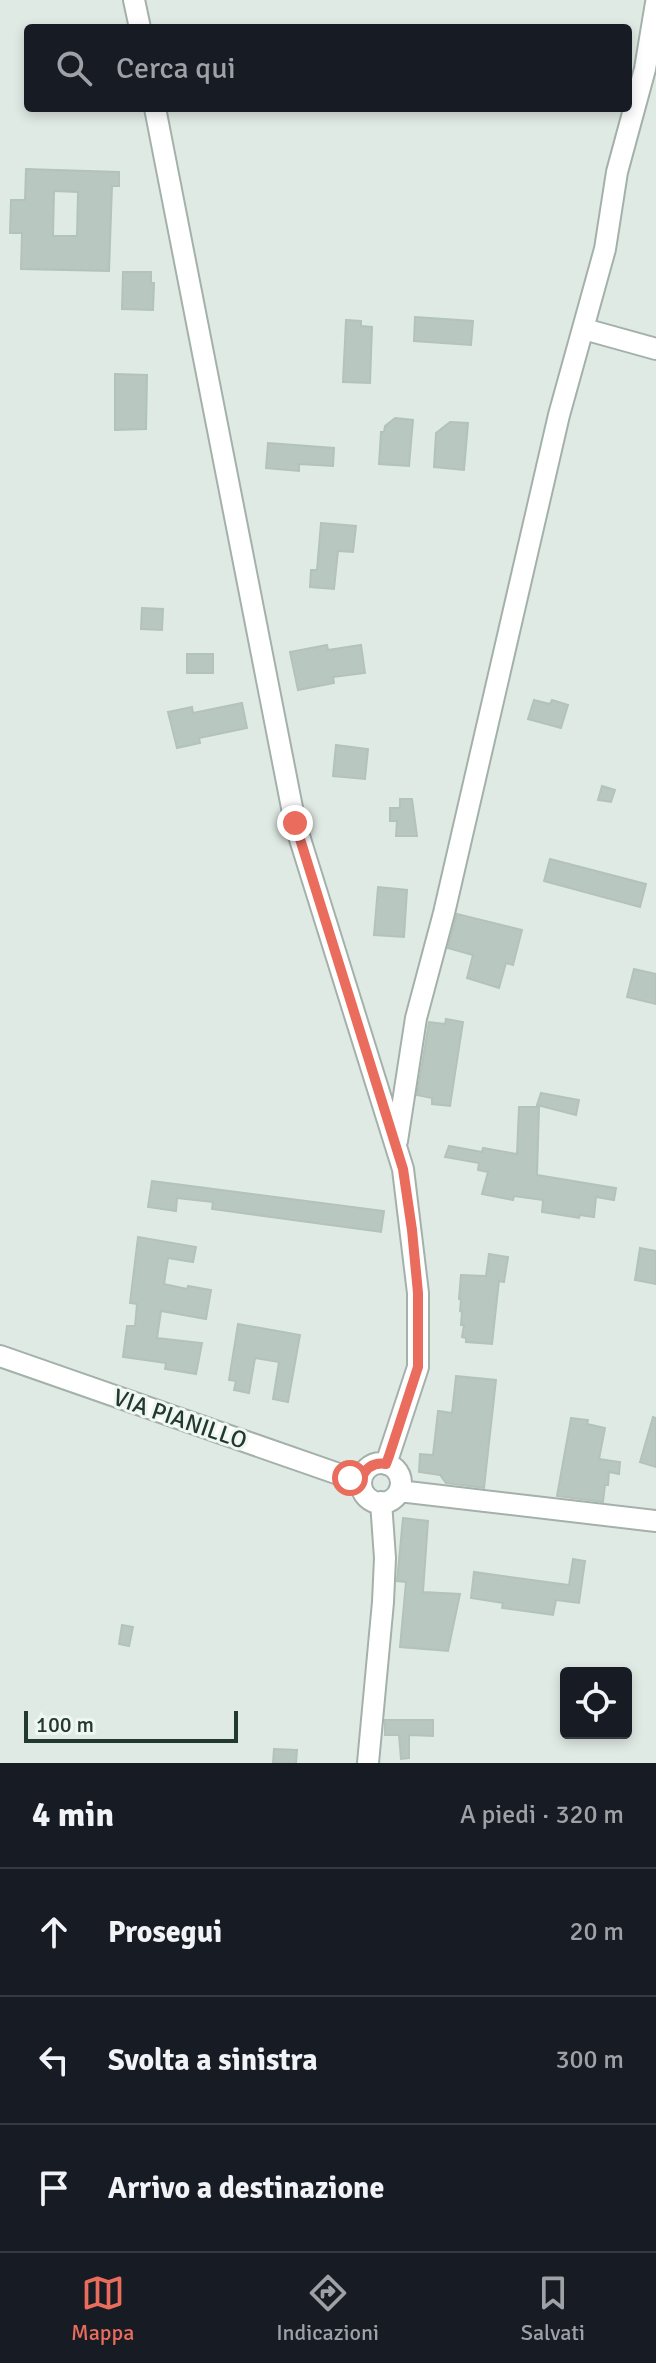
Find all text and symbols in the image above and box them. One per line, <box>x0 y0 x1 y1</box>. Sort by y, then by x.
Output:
search box <box>24 24 632 112</box>
icon: search <box>52 46 96 90</box>
text: Cerca qui <box>116 50 236 87</box>
route end <box>277 805 313 841</box>
street label: VIA PIANILLO <box>109 1382 251 1456</box>
route start <box>332 1460 368 1496</box>
map controls <box>560 1667 632 1739</box>
button: locate <box>560 1667 632 1739</box>
scale bar <box>24 1707 238 1743</box>
text: 100 m <box>36 1711 94 1738</box>
text: 4 min <box>32 1794 114 1836</box>
text: A piedi · 320 m <box>460 1799 624 1831</box>
icon: ahead <box>32 1910 76 1954</box>
text: Prosegui <box>108 1914 222 1951</box>
text: 20 m <box>569 1916 624 1948</box>
icon: left <box>32 2038 76 2082</box>
text: Svolta a sinistra <box>108 2042 318 2079</box>
text: 300 m <box>555 2044 624 2076</box>
icon: arrive <box>32 2166 76 2210</box>
text: Arrivo a destinazione <box>108 2170 384 2207</box>
tab: Mappa <box>71 2271 134 2346</box>
tab: Indicazioni <box>276 2271 379 2346</box>
tab: Salvati <box>521 2271 585 2346</box>

